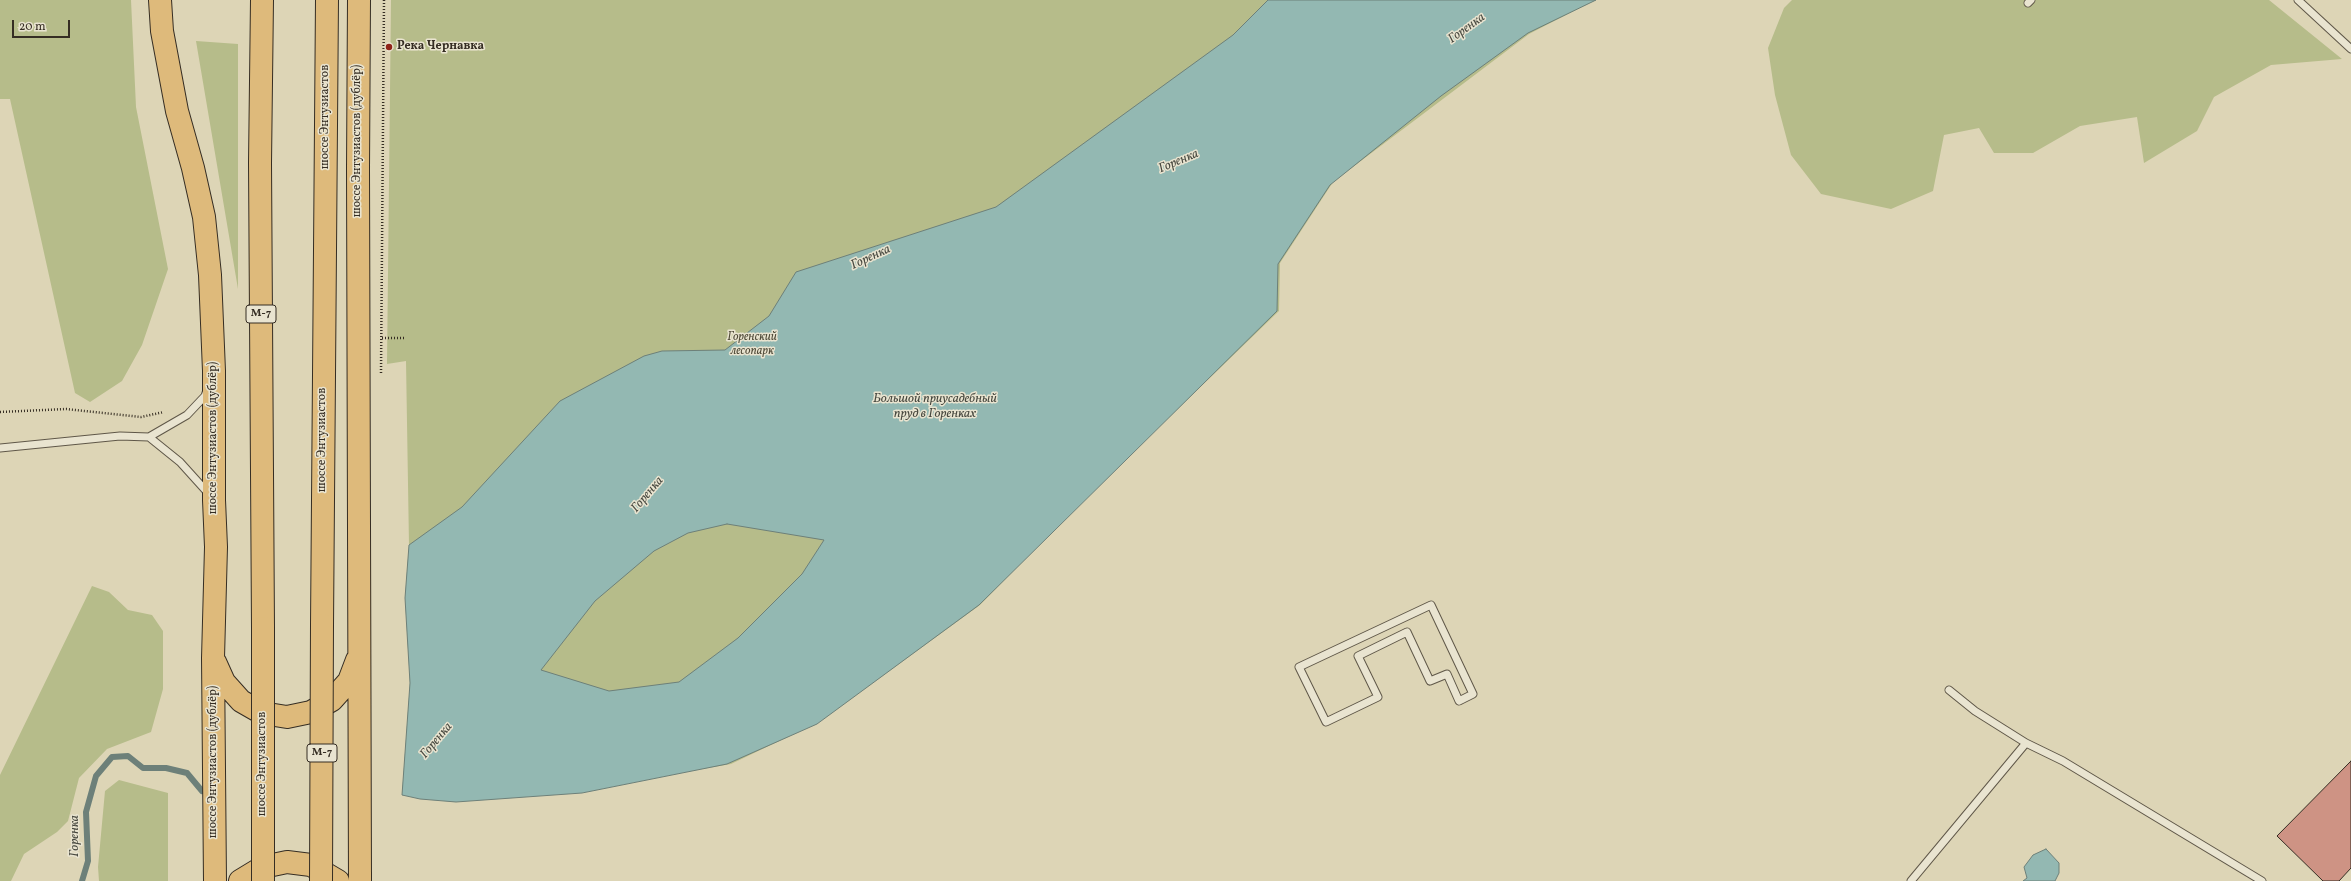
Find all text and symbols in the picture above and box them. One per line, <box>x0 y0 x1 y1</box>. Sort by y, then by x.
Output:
water label: Горенка <box>1445 10 1489 48</box>
scale bar <box>14 12 72 38</box>
text: 20 m <box>19 19 46 35</box>
place label: Река Чернавка <box>397 40 484 54</box>
marker: Река Чернавка <box>384 42 394 52</box>
street label: шоссе Энтузиастов <box>319 65 333 169</box>
street label: шоссе Энтузиастов (дублёр) <box>351 65 365 217</box>
water label: Горенка <box>1157 147 1201 177</box>
water label: Горенка <box>849 242 893 274</box>
road number: М-7 <box>246 305 276 323</box>
park label: Горенский лесопарк <box>727 331 777 359</box>
street label: шоссе Энтузиастов (дублёр) <box>207 362 221 514</box>
street label: шоссе Энтузиастов <box>316 388 330 492</box>
water label: Большой приусадебный пруд в Горенках <box>873 392 997 423</box>
water label: Горенка <box>629 474 667 516</box>
street label: шоссе Энтузиастов (дублёр) <box>207 686 221 838</box>
street label: шоссе Энтузиастов <box>256 712 270 816</box>
water label: Горенка <box>418 720 456 762</box>
road number: М-7 <box>307 744 337 762</box>
water label: Горенка <box>68 815 84 857</box>

